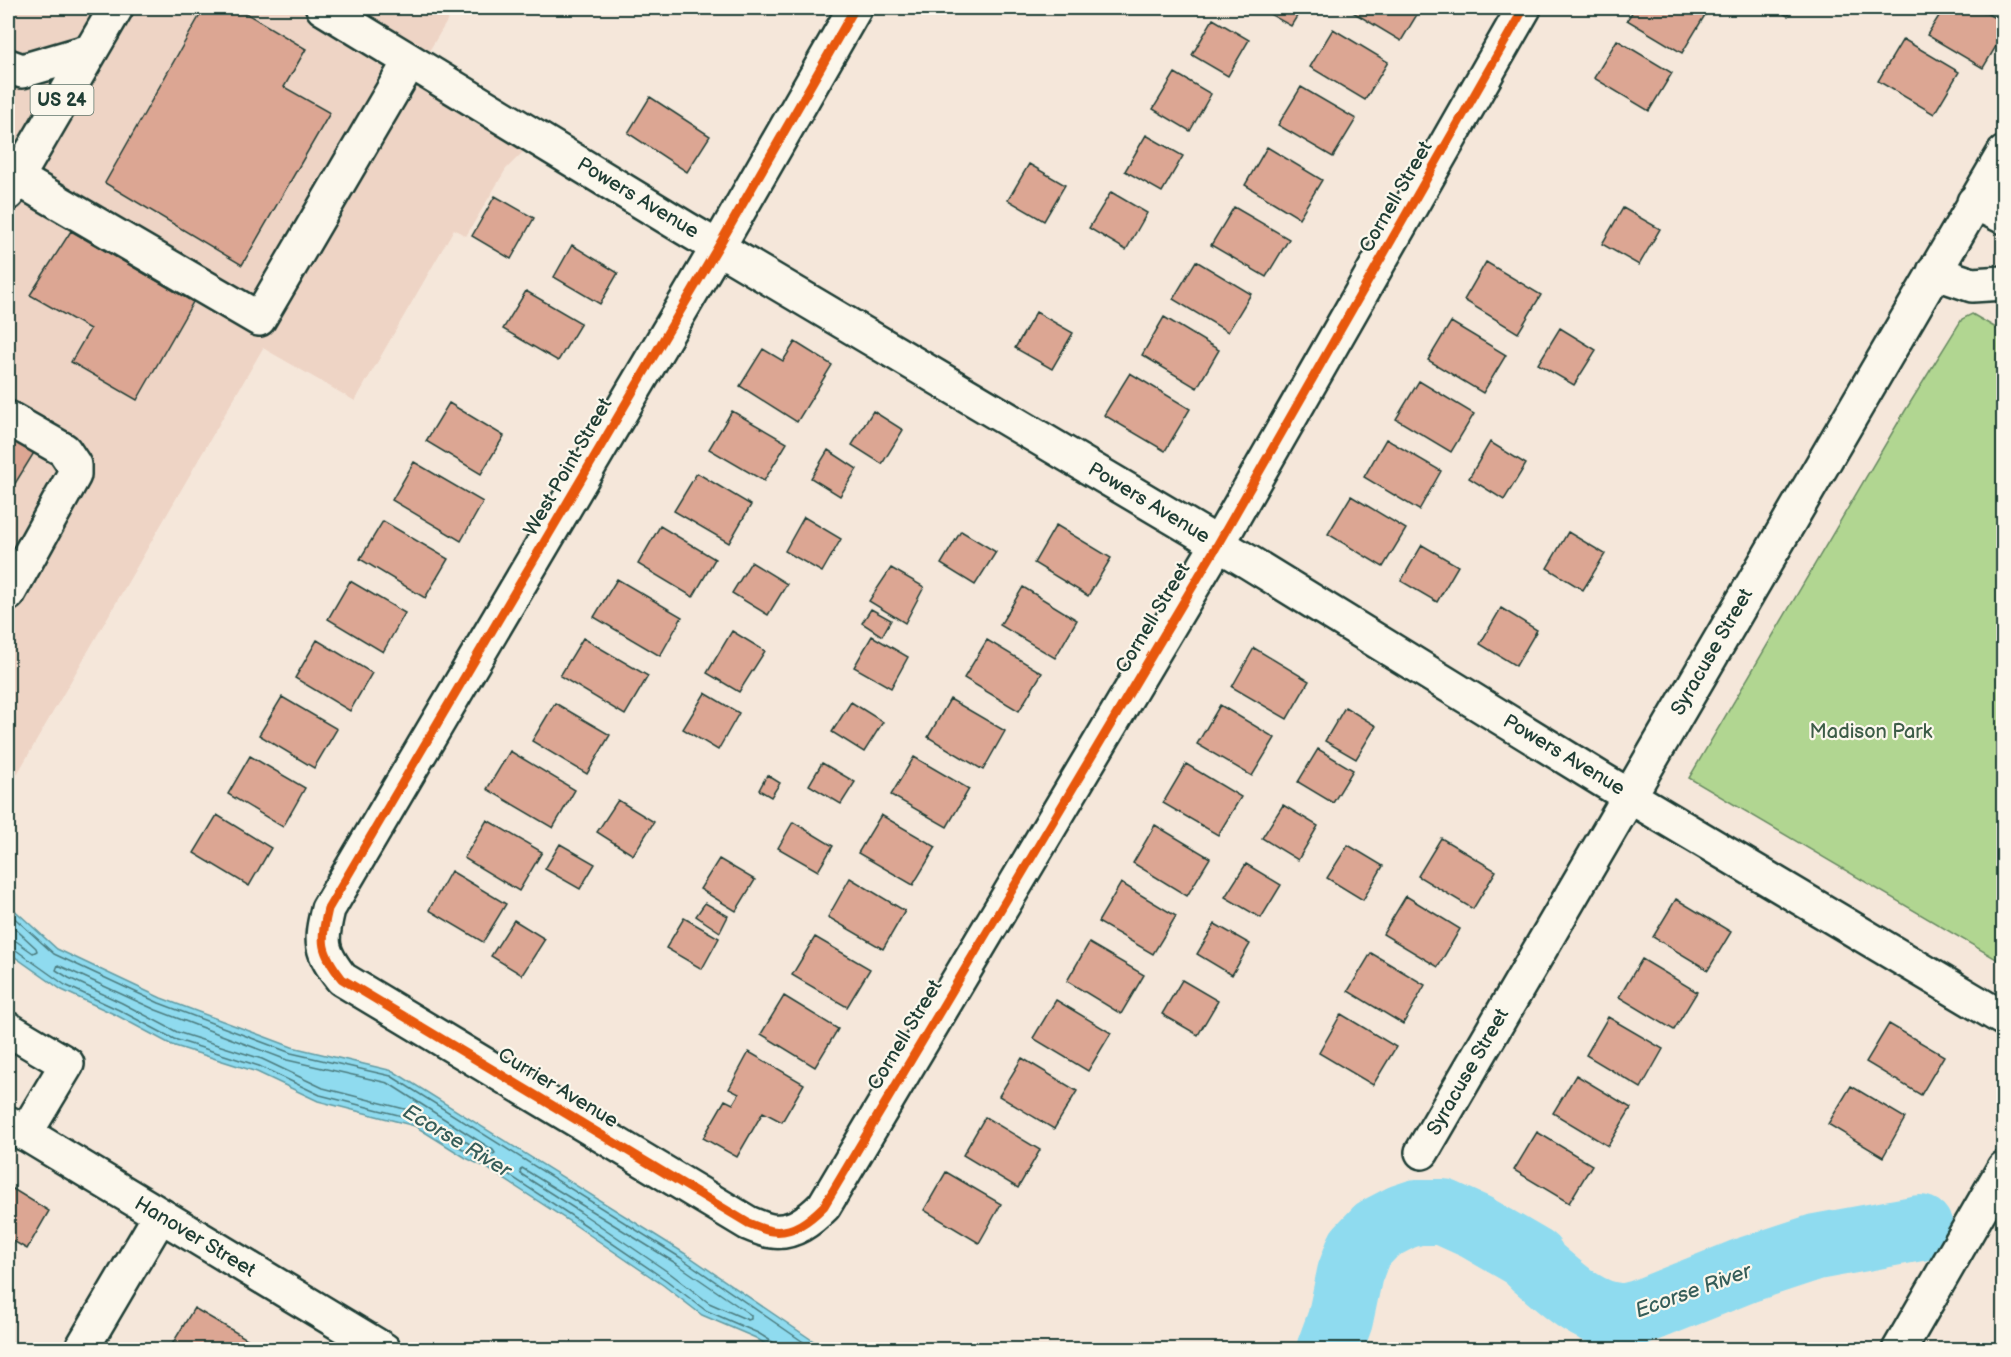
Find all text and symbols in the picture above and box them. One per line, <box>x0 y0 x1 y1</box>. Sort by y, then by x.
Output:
road number: US 24 <box>31 85 94 115</box>
street label: Cornell Street <box>1354 137 1438 257</box>
street label: Powers Avenue <box>573 152 703 244</box>
street label: West Point Street <box>519 394 617 540</box>
street label: Powers Avenue <box>1084 457 1214 549</box>
street label: Cornell Street <box>1111 558 1195 678</box>
street label: Syracuse Street <box>1666 584 1758 720</box>
street label: Powers Avenue <box>1499 709 1629 801</box>
park label: Madison Park <box>1810 720 1933 744</box>
street label: Cornell Street <box>863 975 947 1095</box>
street label: Syracuse Street <box>1422 1004 1514 1140</box>
street label: Currier Avenue <box>493 1043 623 1133</box>
water label: Ecorse River <box>399 1099 517 1184</box>
street label: Hanover Street <box>130 1191 260 1283</box>
water label: Ecorse River <box>1632 1258 1756 1324</box>

